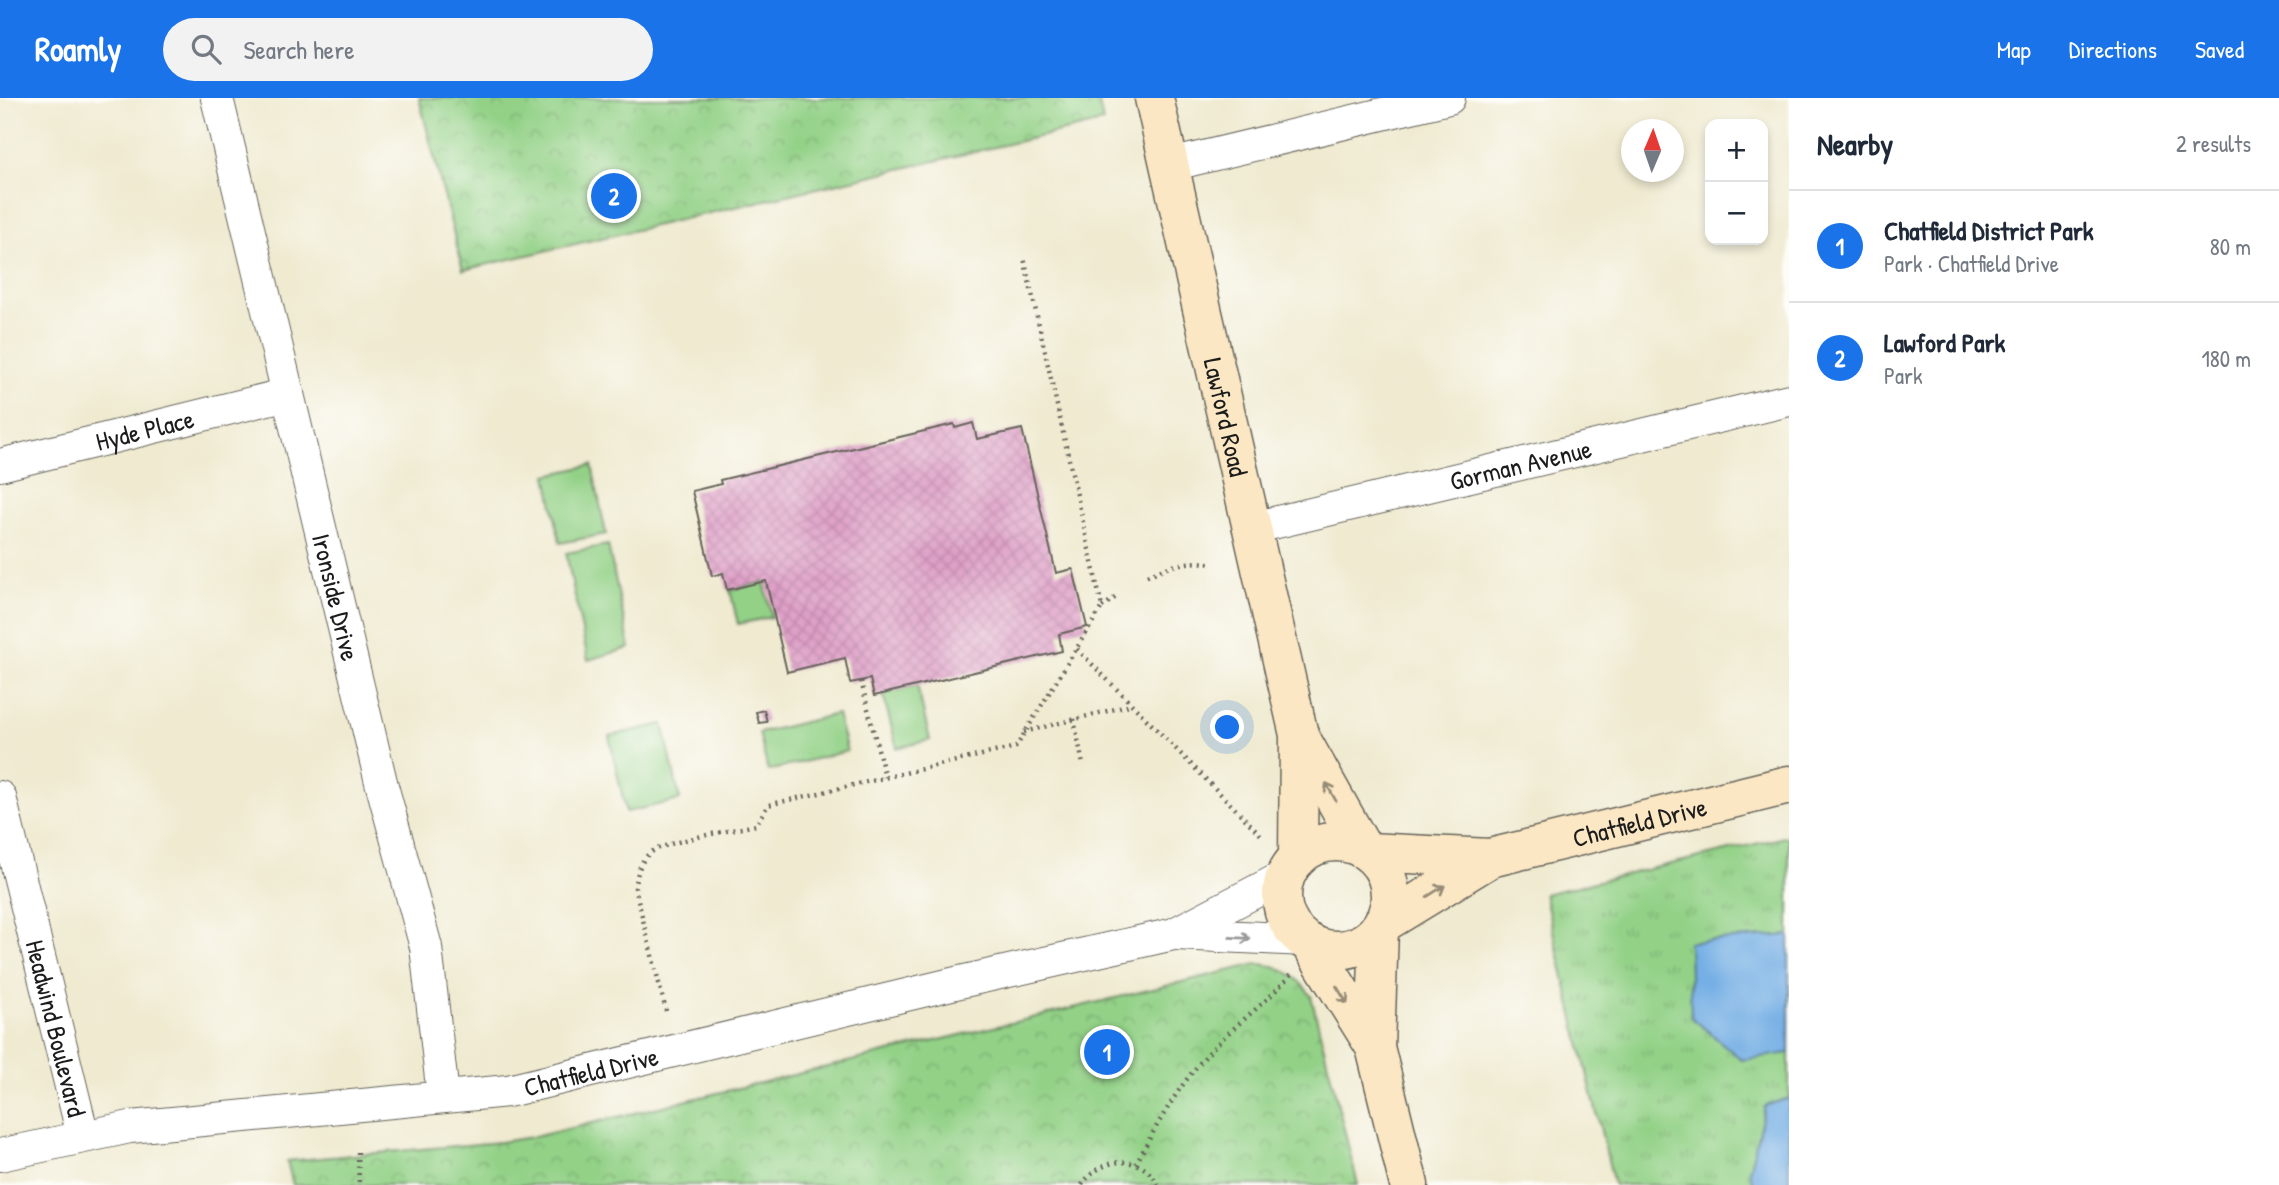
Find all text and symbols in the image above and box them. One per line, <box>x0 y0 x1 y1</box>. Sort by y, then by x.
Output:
search box <box>163 18 653 81</box>
text: Roamly <box>35 27 121 71</box>
icon: search <box>187 30 225 68</box>
text: Search here <box>243 32 355 67</box>
text: Map <box>1997 33 2031 65</box>
text: Directions <box>2069 33 2157 65</box>
text: Saved <box>2195 33 2244 65</box>
north arrow <box>1621 119 1684 182</box>
map controls <box>1705 119 1768 245</box>
button: + <box>1705 119 1768 182</box>
text: Nearby <box>1817 124 1893 164</box>
text: 2 results <box>2176 128 2251 159</box>
pin: 2 <box>591 170 637 222</box>
button: − <box>1705 182 1768 245</box>
text: Chatfield District Park <box>1884 213 2094 248</box>
text: 1 <box>1836 231 1844 262</box>
text: 80 m <box>2210 231 2251 262</box>
text: Park · Chatfield Drive <box>1884 248 2059 279</box>
text: Lawford Park <box>1884 325 2005 360</box>
text: 2 <box>1835 343 1845 374</box>
text: 180 m <box>2201 343 2251 374</box>
street label: Lawford Road <box>1196 354 1257 479</box>
text: Park <box>1884 360 1922 391</box>
street label: Hyde Place <box>92 400 197 458</box>
street label: Gorman Avenue <box>1446 430 1595 498</box>
street label: Ironside Drive <box>304 530 369 664</box>
your location <box>1210 710 1244 744</box>
one-way arrow <box>1324 782 1337 803</box>
street label: Chatfield Drive <box>1569 788 1710 855</box>
one-way arrow <box>1426 884 1446 898</box>
one-way arrow <box>1229 931 1252 944</box>
street label: Headwind Boulevard <box>18 936 95 1120</box>
one-way arrow <box>1336 984 1350 1004</box>
pin: 1 <box>1084 1026 1130 1078</box>
street label: Chatfield Drive <box>520 1038 662 1104</box>

